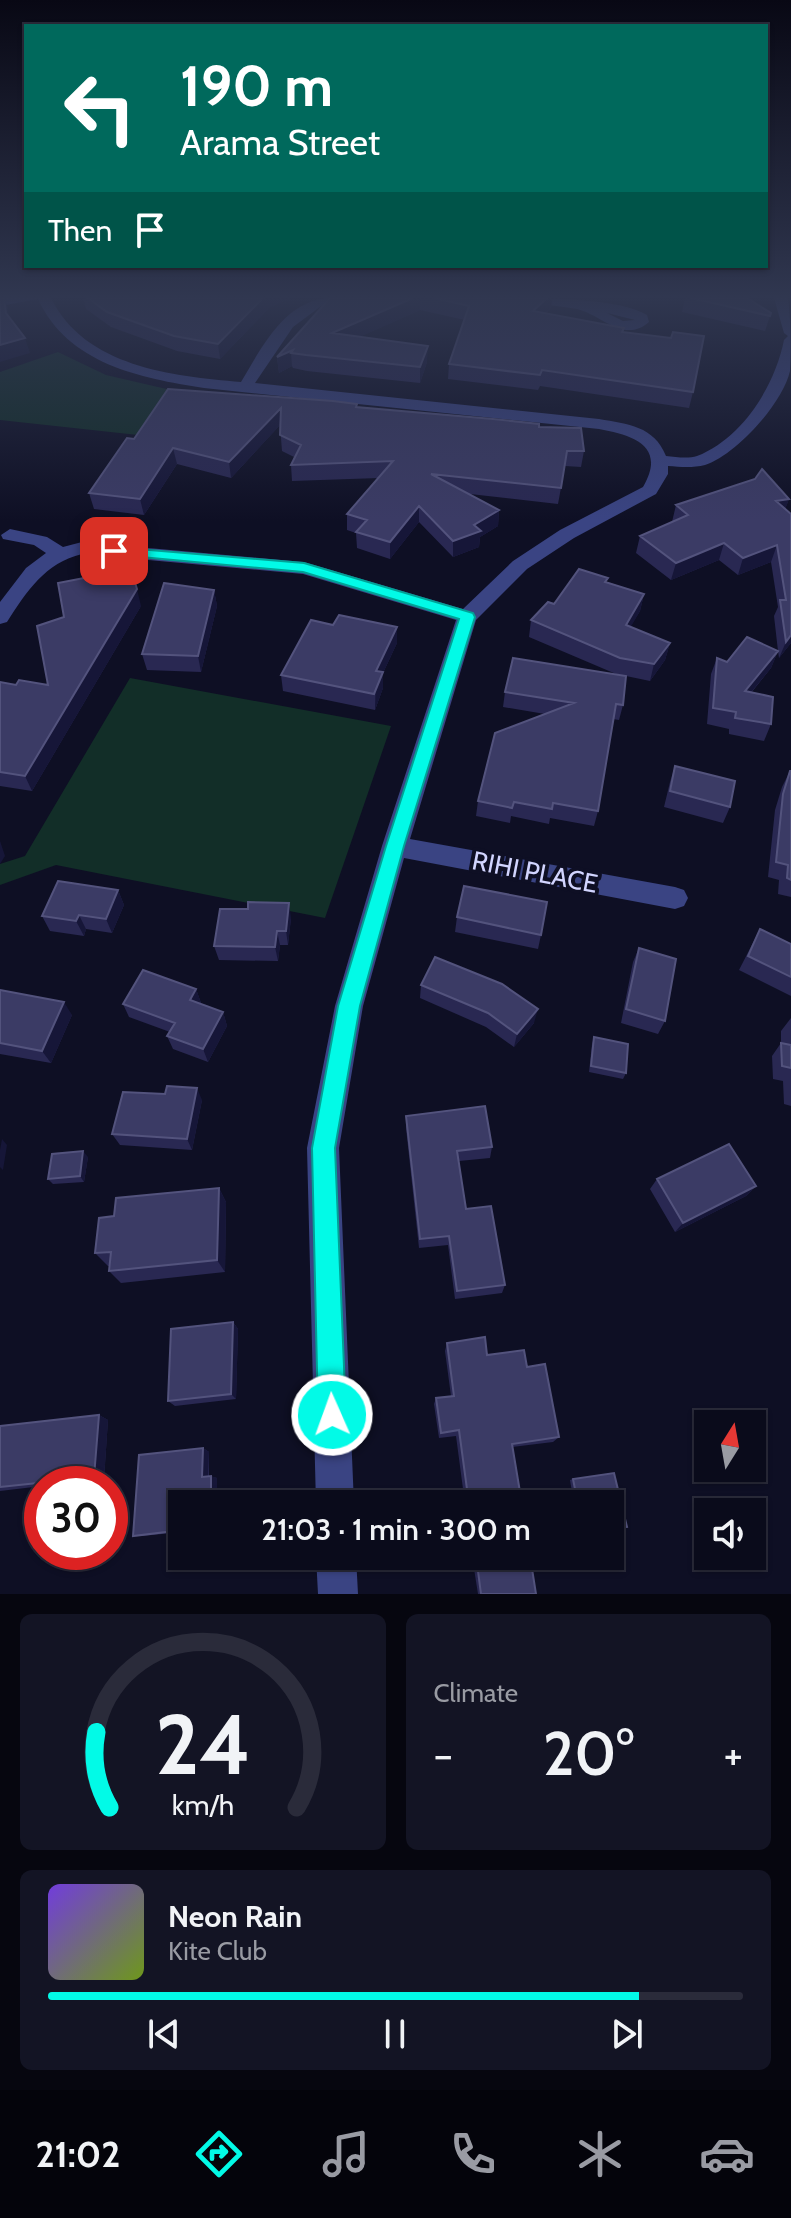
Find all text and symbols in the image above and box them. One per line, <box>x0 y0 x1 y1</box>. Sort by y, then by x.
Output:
text: 190 m <box>180 52 333 120</box>
icon: left <box>48 56 152 160</box>
text: Arama Street <box>180 120 380 164</box>
icon: arrive <box>128 208 172 252</box>
text: Then <box>48 212 112 249</box>
pin <box>80 517 148 585</box>
icon: arrive <box>92 529 136 573</box>
street label: RIHI PLACE <box>470 844 600 900</box>
position arrow <box>290 1373 374 1457</box>
north arrow <box>694 1410 766 1482</box>
map controls <box>694 1410 766 1570</box>
speed limit sign: 30 <box>24 1466 128 1570</box>
button: sound <box>694 1498 766 1570</box>
text: 21:03 · 1 min · 300 m <box>261 1511 531 1548</box>
text: Climate <box>434 1677 518 1709</box>
text: 24 <box>155 1694 251 1795</box>
text: 20° <box>543 1717 634 1790</box>
text: − <box>434 1728 453 1781</box>
text: + <box>724 1728 743 1781</box>
text: km/h <box>171 1787 234 1822</box>
text: Neon Rain <box>168 1898 302 1935</box>
text: Kite Club <box>168 1935 267 1967</box>
icon: previous <box>142 2012 186 2056</box>
icon: pause <box>373 2012 417 2056</box>
icon: next <box>605 2012 649 2056</box>
icon: directions <box>191 2126 247 2182</box>
icon: music <box>318 2126 374 2182</box>
icon: phone <box>445 2126 501 2182</box>
icon: climate <box>572 2126 628 2182</box>
icon: car <box>699 2126 755 2182</box>
text: 21:02 <box>36 2132 120 2176</box>

